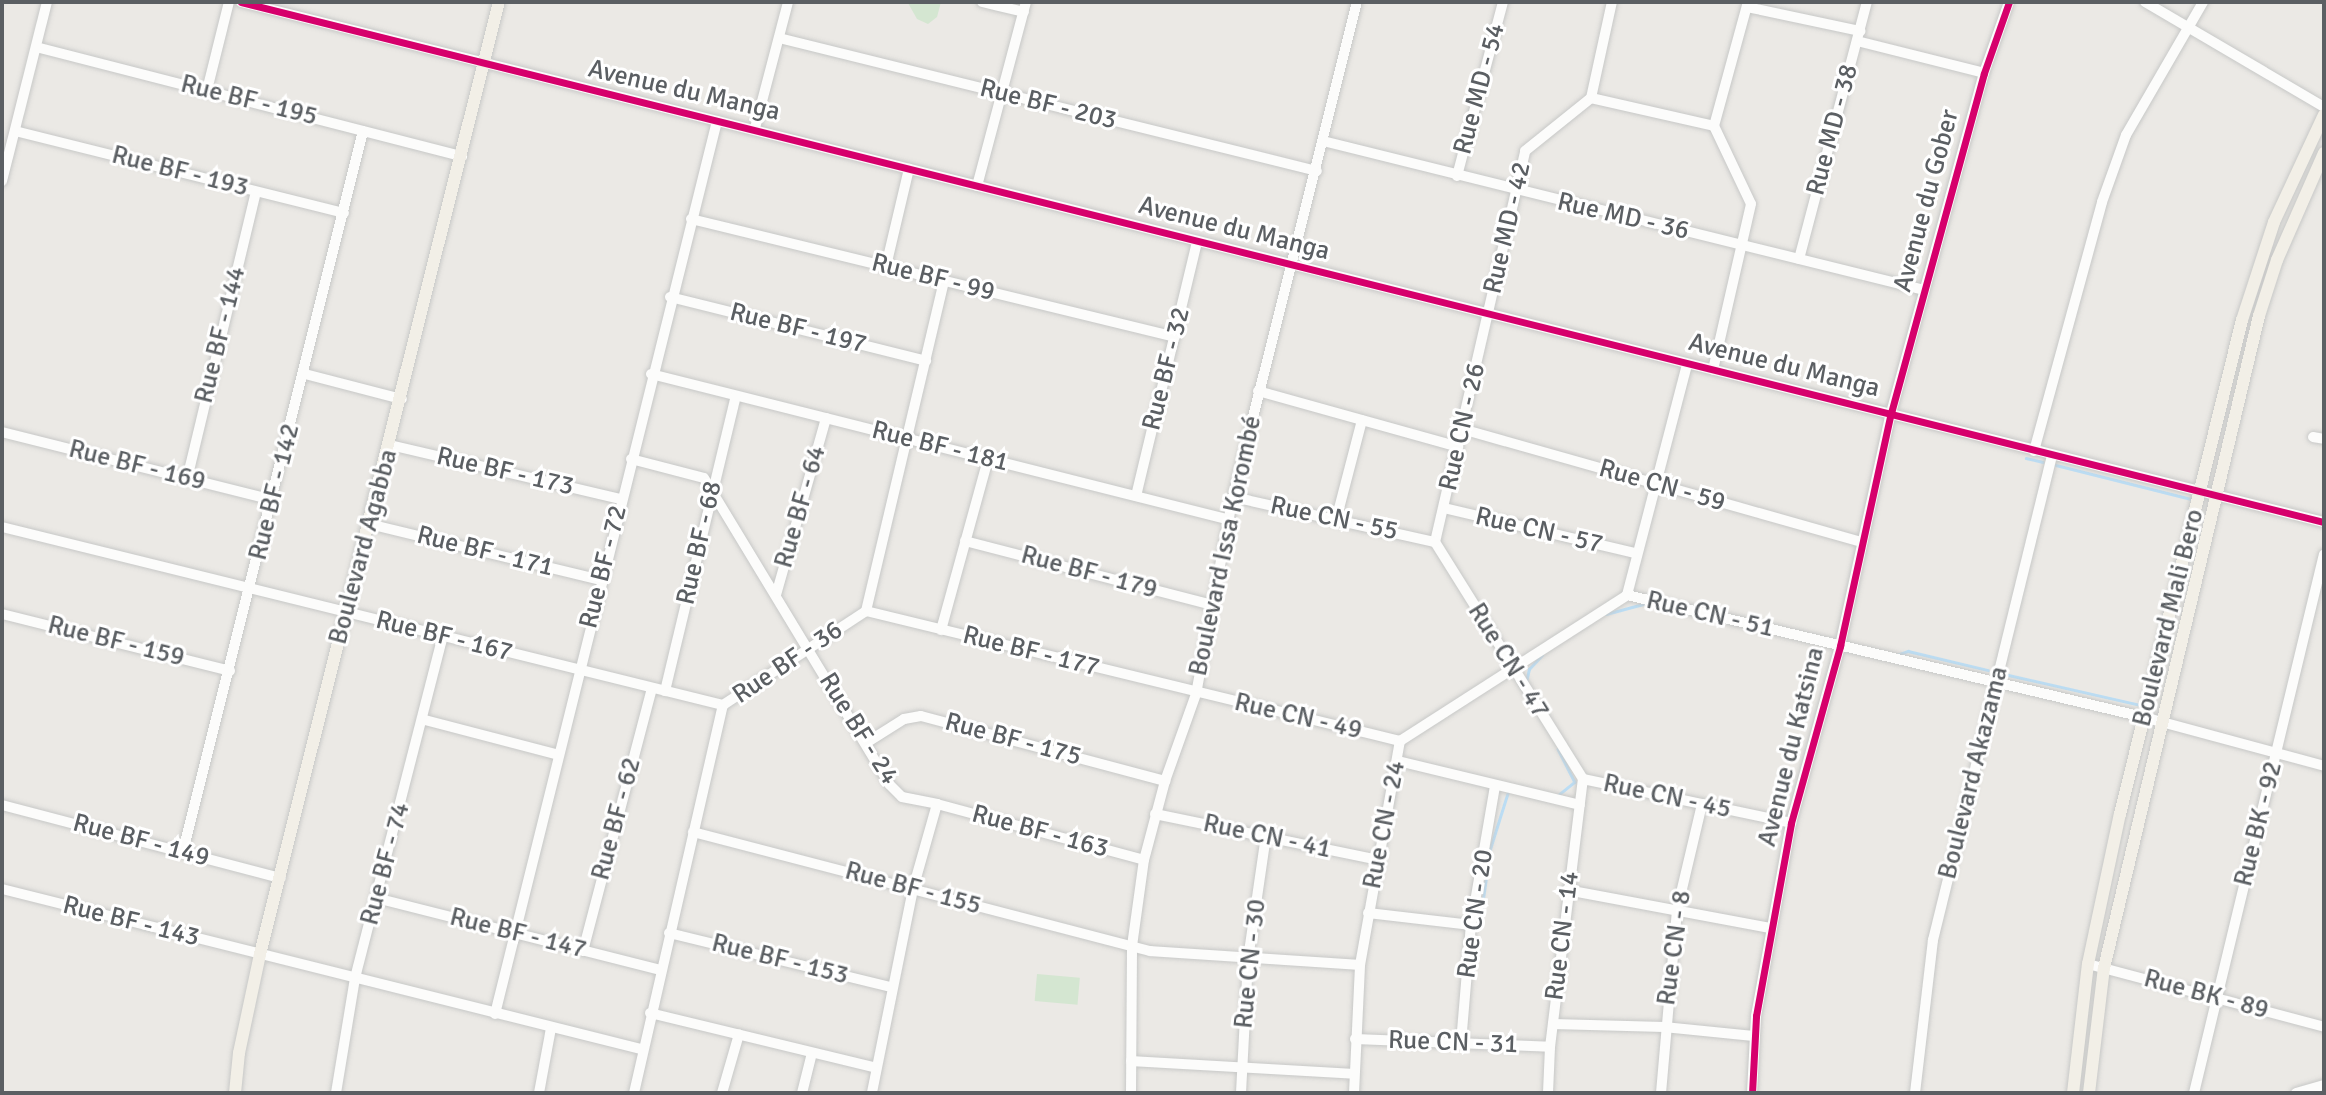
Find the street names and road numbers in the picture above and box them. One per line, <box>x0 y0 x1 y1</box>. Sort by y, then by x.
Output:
street label: Rue MD - 54 <box>1448 20 1512 158</box>
street label: Avenue du Manga <box>585 54 783 128</box>
street label: Rue MD - 38 <box>1801 61 1865 199</box>
street label: Rue BF - 195 <box>177 69 321 133</box>
street label: Rue BF - 203 <box>976 73 1120 137</box>
street label: Avenue du Gober <box>1888 107 1966 295</box>
street label: Rue BF - 193 <box>108 140 252 204</box>
street label: Rue MD - 42 <box>1478 159 1538 297</box>
street label: Rue MD - 36 <box>1554 187 1692 247</box>
street label: Avenue du Manga <box>1135 190 1333 268</box>
street label: Rue BF - 99 <box>868 248 998 308</box>
street label: Rue BF - 144 <box>189 263 253 407</box>
street label: Rue BF - 197 <box>726 297 870 361</box>
street label: Rue BF - 32 <box>1137 304 1197 434</box>
street label: Avenue du Manga <box>1685 327 1883 405</box>
street label: Rue CN - 26 <box>1433 360 1493 494</box>
street label: Boulevard Issa Korombé <box>1183 413 1269 679</box>
street label: Rue BF - 181 <box>868 415 1012 479</box>
street label: Rue BF - 142 <box>243 420 307 564</box>
street label: Rue BF - 169 <box>65 434 209 498</box>
street label: Rue BF - 173 <box>433 441 577 503</box>
street label: Rue BF - 64 <box>769 442 833 572</box>
street label: Boulevard Agabba <box>323 446 405 648</box>
street label: Rue CN - 59 <box>1595 453 1729 519</box>
street label: Rue BF - 68 <box>671 478 729 608</box>
street label: Rue CN - 55 <box>1267 490 1401 548</box>
street label: Rue CN - 57 <box>1472 501 1606 561</box>
street label: Rue BF - 72 <box>574 502 634 632</box>
street label: Boulevard Mali Bero <box>2127 506 2211 730</box>
street label: Rue BF - 171 <box>413 520 557 584</box>
street label: Rue BF - 179 <box>1017 540 1161 606</box>
street label: Rue CN - 51 <box>1643 585 1777 645</box>
street label: Rue CN - 47 <box>1460 598 1556 724</box>
street label: Rue BF - 167 <box>372 605 516 669</box>
street label: Rue BF - 159 <box>44 610 188 674</box>
street label: Rue BF - 36 <box>727 615 849 711</box>
street label: Rue BF - 177 <box>959 620 1103 684</box>
street label: Avenue du Katsina <box>1752 644 1832 850</box>
street label: Boulevard Akazama <box>1932 663 2016 883</box>
street label: Rue BF - 24 <box>811 667 905 791</box>
street label: Rue CN - 49 <box>1231 687 1365 747</box>
street label: Rue BF - 175 <box>941 707 1085 773</box>
street label: Rue BF - 62 <box>586 754 648 884</box>
street label: Rue CN - 24 <box>1357 758 1413 892</box>
street label: Rue BK - 92 <box>2228 758 2290 890</box>
street label: Rue CN - 45 <box>1600 768 1734 826</box>
street label: Rue BF - 74 <box>355 799 417 929</box>
street label: Rue BF - 163 <box>968 799 1112 865</box>
street label: Rue BF - 149 <box>69 808 213 874</box>
street label: Rue CN - 41 <box>1200 808 1334 866</box>
street label: Rue CN - 20 <box>1452 848 1500 980</box>
street label: Rue BF - 155 <box>841 856 985 922</box>
street label: Rue CN - 14 <box>1540 870 1586 1002</box>
street label: Rue CN - 8 <box>1651 888 1699 1008</box>
street label: Rue BF - 143 <box>59 890 203 954</box>
street label: Rue CN - 30 <box>1229 898 1273 1030</box>
street label: Rue BF - 147 <box>446 902 590 966</box>
street label: Rue BF - 153 <box>708 928 852 992</box>
street label: Rue BK - 89 <box>2140 963 2272 1027</box>
street label: Rue CN - 31 <box>1388 1025 1518 1061</box>

